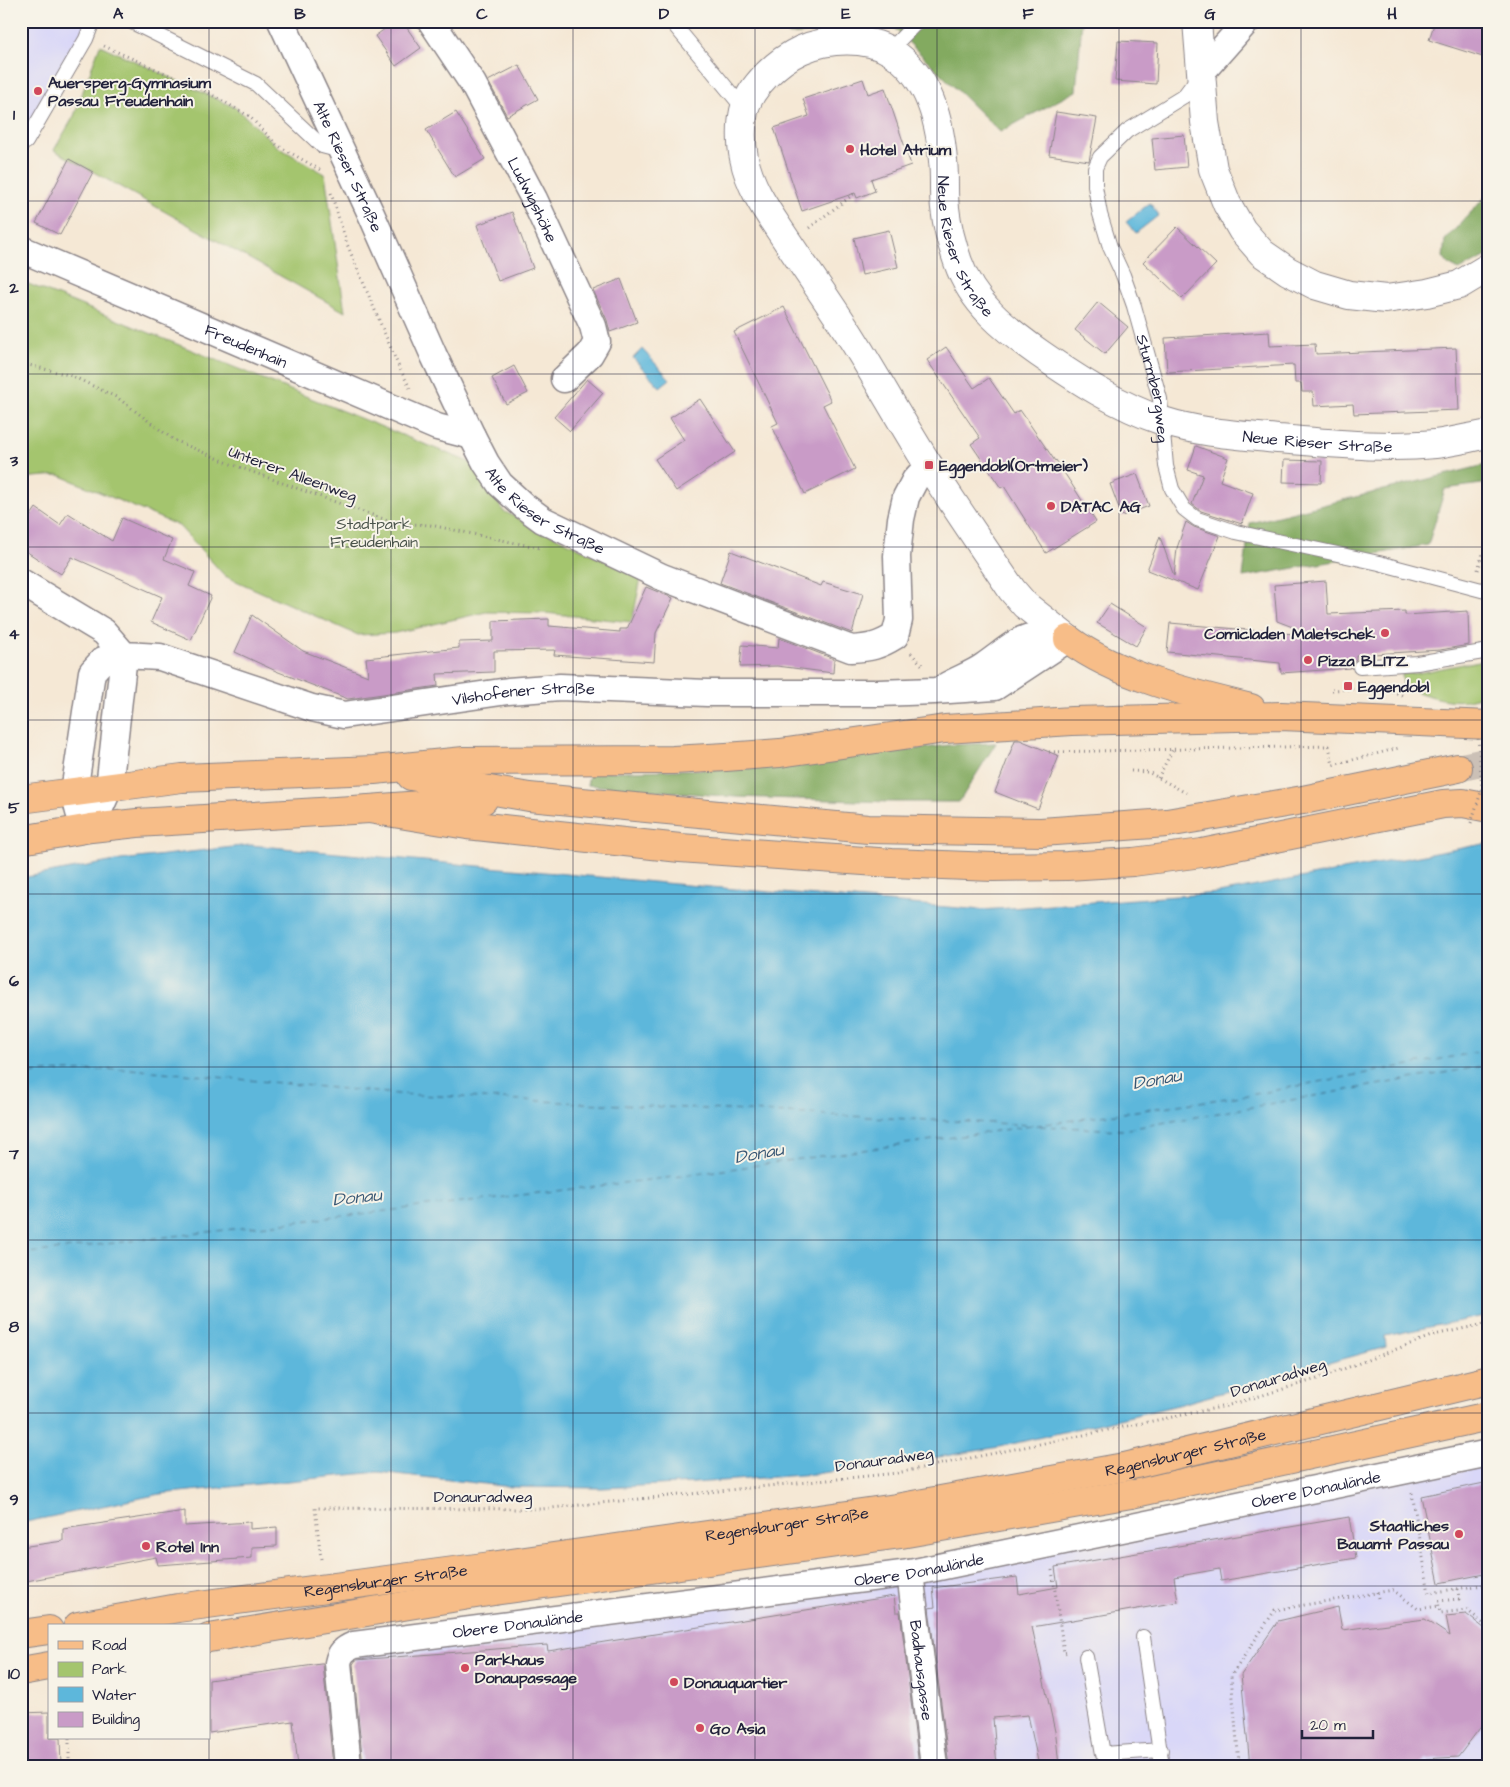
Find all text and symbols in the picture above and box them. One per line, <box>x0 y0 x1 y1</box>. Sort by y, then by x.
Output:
text: A <box>113 3 124 25</box>
text: B <box>294 3 306 25</box>
text: C <box>476 3 488 25</box>
text: D <box>659 3 670 25</box>
text: E <box>841 3 851 25</box>
text: F <box>1022 3 1034 25</box>
text: G <box>1204 3 1216 25</box>
text: H <box>1387 3 1397 25</box>
place label: Auersperg-Gymnasium Passau Freudenhain <box>48 72 212 112</box>
marker: Auersperg-Gymnasium Passau Freudenhain <box>32 85 44 97</box>
street label: Alte Rieser Straße <box>308 97 388 236</box>
text: 1 <box>13 104 16 126</box>
place label: Hotel Atrium <box>860 139 952 161</box>
marker: Hotel Atrium <box>844 143 856 155</box>
street label: Ludwigshöhe <box>502 154 563 246</box>
street label: Neue Rieser Straße <box>932 176 999 322</box>
text: 2 <box>8 277 19 299</box>
street label: Freudenhain <box>201 319 291 374</box>
street label: Sturmbergweg <box>1130 332 1174 444</box>
street label: Neue Rieser Straße <box>1242 426 1393 458</box>
street label: Unterer Alleenweg <box>225 440 360 508</box>
text: 3 <box>9 450 19 472</box>
place label: Eggendobl(Ortmeier) <box>939 455 1088 479</box>
marker: Eggendobl(Ortmeier) <box>923 459 935 471</box>
street label: Alte Rieser Straße <box>480 463 609 560</box>
place label: DATAC AG <box>1061 496 1142 518</box>
marker: DATAC AG <box>1045 500 1057 512</box>
park label: Stadtpark Freudenhain <box>330 513 418 553</box>
text: 4 <box>9 623 20 645</box>
place label: Comicladen Maletschek <box>1204 623 1375 645</box>
marker: Comicladen Maletschek <box>1379 627 1391 639</box>
place label: Pizza BLITZ <box>1318 650 1409 672</box>
marker: Pizza BLITZ <box>1302 654 1314 666</box>
place label: Eggendobl <box>1358 676 1430 700</box>
street label: Vilshofener Straße <box>450 677 596 711</box>
marker: Eggendobl <box>1342 680 1354 692</box>
text: 5 <box>8 797 20 819</box>
text: 6 <box>9 970 19 992</box>
water label: Donau <box>1131 1063 1184 1096</box>
water label: Donau <box>733 1137 786 1170</box>
text: 7 <box>8 1143 19 1165</box>
water label: Donau <box>331 1182 384 1212</box>
text: 8 <box>9 1316 20 1338</box>
street label: Donauradweg <box>1228 1353 1329 1404</box>
street label: Regensburger Straße <box>1103 1423 1269 1482</box>
street label: Donauradweg <box>834 1442 935 1479</box>
street label: Obere Donaulände <box>1249 1466 1383 1514</box>
street label: Donauradweg <box>434 1486 532 1509</box>
text: 9 <box>9 1489 19 1511</box>
street label: Regensburger Straße <box>704 1502 871 1547</box>
place label: Staatliches Bauamt Passau <box>1337 1515 1449 1555</box>
marker: Staatliches Bauamt Passau <box>1453 1528 1465 1540</box>
place label: Rotel Inn <box>156 1536 219 1558</box>
marker: Rotel Inn <box>140 1540 152 1552</box>
street label: Obere Donaulände <box>853 1548 986 1592</box>
street label: Regensburger Straße <box>303 1559 469 1603</box>
street label: Obere Donaulände <box>451 1605 585 1644</box>
street label: Badhausgasse <box>904 1619 938 1722</box>
legend <box>48 1624 210 1740</box>
text: Road <box>92 1635 127 1656</box>
place label: Parkhaus Donaupassage <box>475 1649 577 1691</box>
text: Park <box>92 1659 127 1680</box>
marker: Parkhaus Donaupassage <box>459 1662 471 1674</box>
text: 10 <box>8 1663 20 1685</box>
place label: Donauquartier <box>684 1672 788 1694</box>
marker: Donauquartier <box>668 1676 680 1688</box>
text: Water <box>92 1685 136 1706</box>
scale bar <box>1302 1707 1374 1739</box>
text: Building <box>92 1709 140 1731</box>
text: 20 m <box>1310 1715 1346 1736</box>
place label: Go Asia <box>710 1718 766 1740</box>
marker: Go Asia <box>694 1722 706 1734</box>

